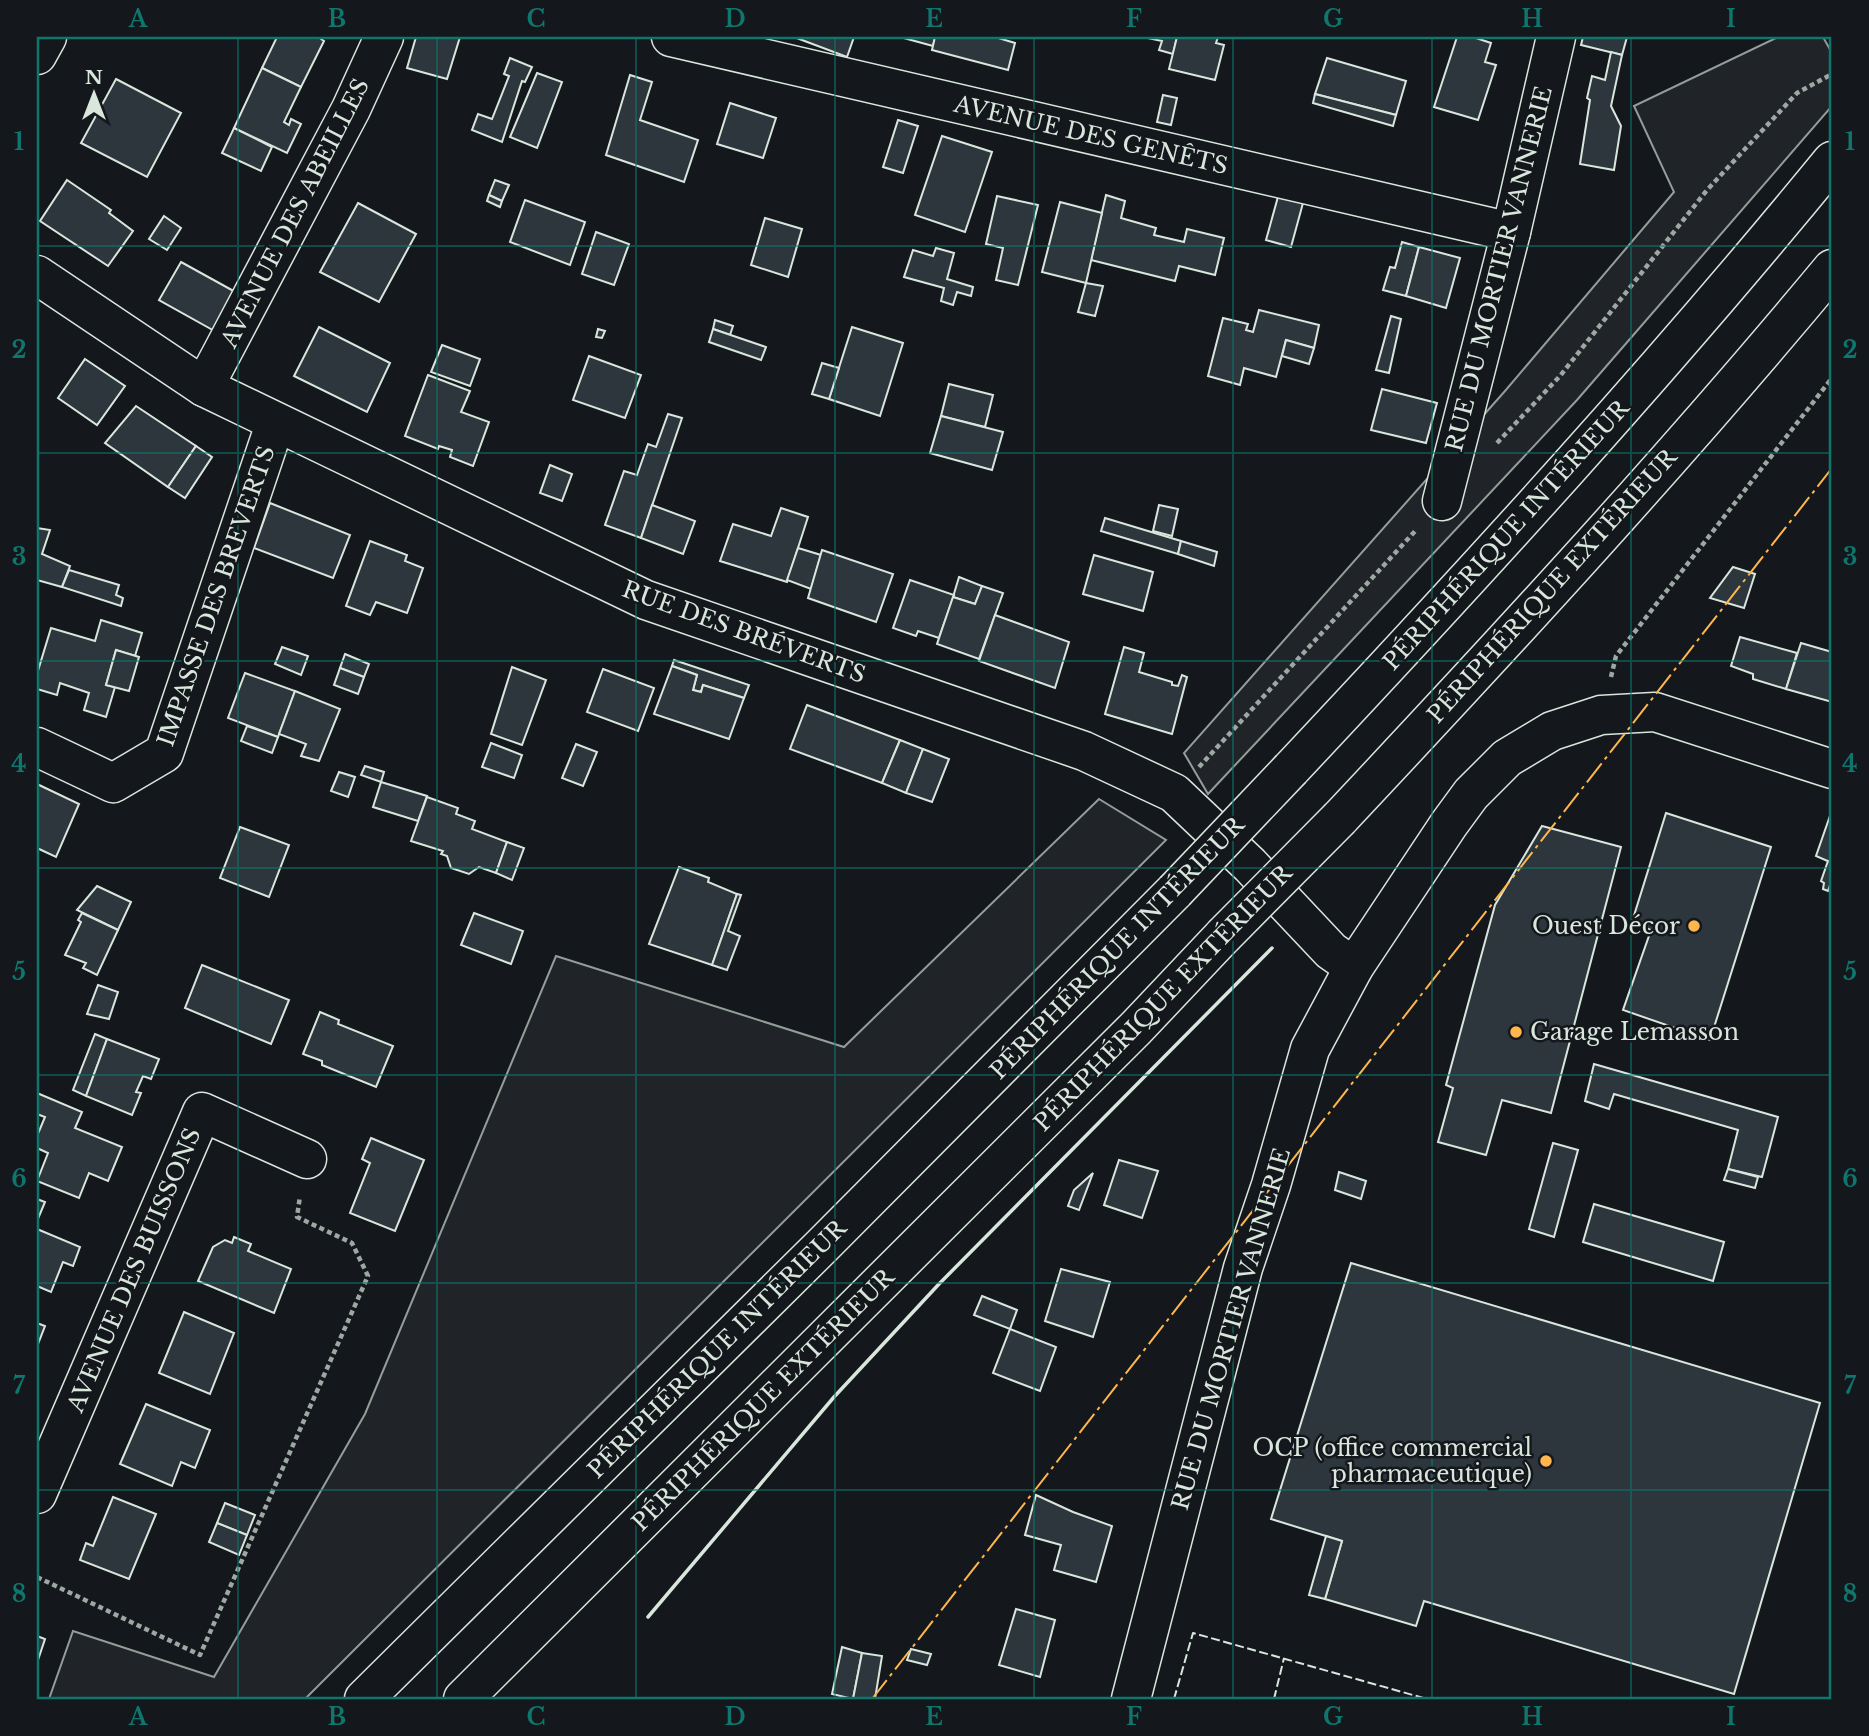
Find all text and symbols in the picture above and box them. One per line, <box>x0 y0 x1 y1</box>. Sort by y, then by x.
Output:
text: A <box>128 5 149 33</box>
text: B <box>328 5 346 33</box>
text: C <box>527 5 545 33</box>
text: D <box>724 5 746 33</box>
text: E <box>925 5 943 33</box>
text: F <box>1126 5 1142 33</box>
text: G <box>1323 5 1343 33</box>
text: H <box>1521 5 1543 33</box>
text: I <box>1726 5 1736 33</box>
north arrow <box>60 60 130 130</box>
text: N <box>85 66 103 89</box>
street label: AVENUE DES ABEILLES <box>214 74 375 353</box>
street label: RUE DU MORTIER VANNERIE <box>1440 84 1558 454</box>
street label: AVENUE DES GENÊTS <box>950 88 1231 180</box>
text: 1 <box>14 128 24 156</box>
text: 1 <box>1845 128 1855 156</box>
text: 2 <box>12 336 26 364</box>
text: 2 <box>1843 336 1857 364</box>
street label: PÉRIPHÉRIQUE INTÉRIEUR <box>1377 393 1635 676</box>
street label: IMPASSE DES BREVERTS <box>151 442 281 750</box>
street label: PÉRIPHÉRIQUE EXTÉRIEUR <box>1421 442 1683 729</box>
text: 3 <box>12 543 26 571</box>
text: 3 <box>1843 543 1857 571</box>
street label: RUE DES BRÉVERTS <box>619 574 870 689</box>
text: 4 <box>11 750 27 778</box>
text: 4 <box>1842 750 1858 778</box>
street label: PÉRIPHÉRIQUE INTÉRIEUR <box>983 810 1251 1085</box>
street label: PÉRIPHÉRIQUE EXTÉRIEUR <box>1028 858 1298 1137</box>
place label: Ouest Décor <box>1532 912 1680 940</box>
marker: Ouest Décor <box>1686 918 1702 934</box>
text: 5 <box>12 958 26 986</box>
text: 5 <box>1843 958 1857 986</box>
place label: Garage Lemasson <box>1530 1018 1739 1046</box>
marker: Garage Lemasson <box>1508 1024 1524 1040</box>
street label: AVENUE DES BUISSONS <box>61 1124 207 1417</box>
street label: RUE DU MORTIER VANNERIE <box>1166 1145 1296 1513</box>
text: 6 <box>11 1165 27 1193</box>
text: 6 <box>1842 1165 1858 1193</box>
street label: PÉRIPHÉRIQUE INTÉRIEUR <box>581 1213 853 1484</box>
street label: PÉRIPHÉRIQUE EXTÉRIEUR <box>625 1262 900 1537</box>
text: 7 <box>13 1372 26 1400</box>
text: 7 <box>1844 1372 1857 1400</box>
place label: OCP (office commercial pharmaceutique) <box>1253 1434 1532 1488</box>
marker: OCP (office commercial pharmaceutique) <box>1538 1453 1554 1469</box>
text: 8 <box>12 1580 26 1608</box>
text: 8 <box>1843 1580 1857 1608</box>
text: A <box>128 1703 149 1731</box>
text: B <box>328 1703 346 1731</box>
text: C <box>527 1703 545 1731</box>
text: D <box>724 1703 746 1731</box>
text: E <box>925 1703 943 1731</box>
text: F <box>1126 1703 1142 1731</box>
text: G <box>1323 1703 1343 1731</box>
text: H <box>1521 1703 1543 1731</box>
text: I <box>1726 1703 1736 1731</box>

